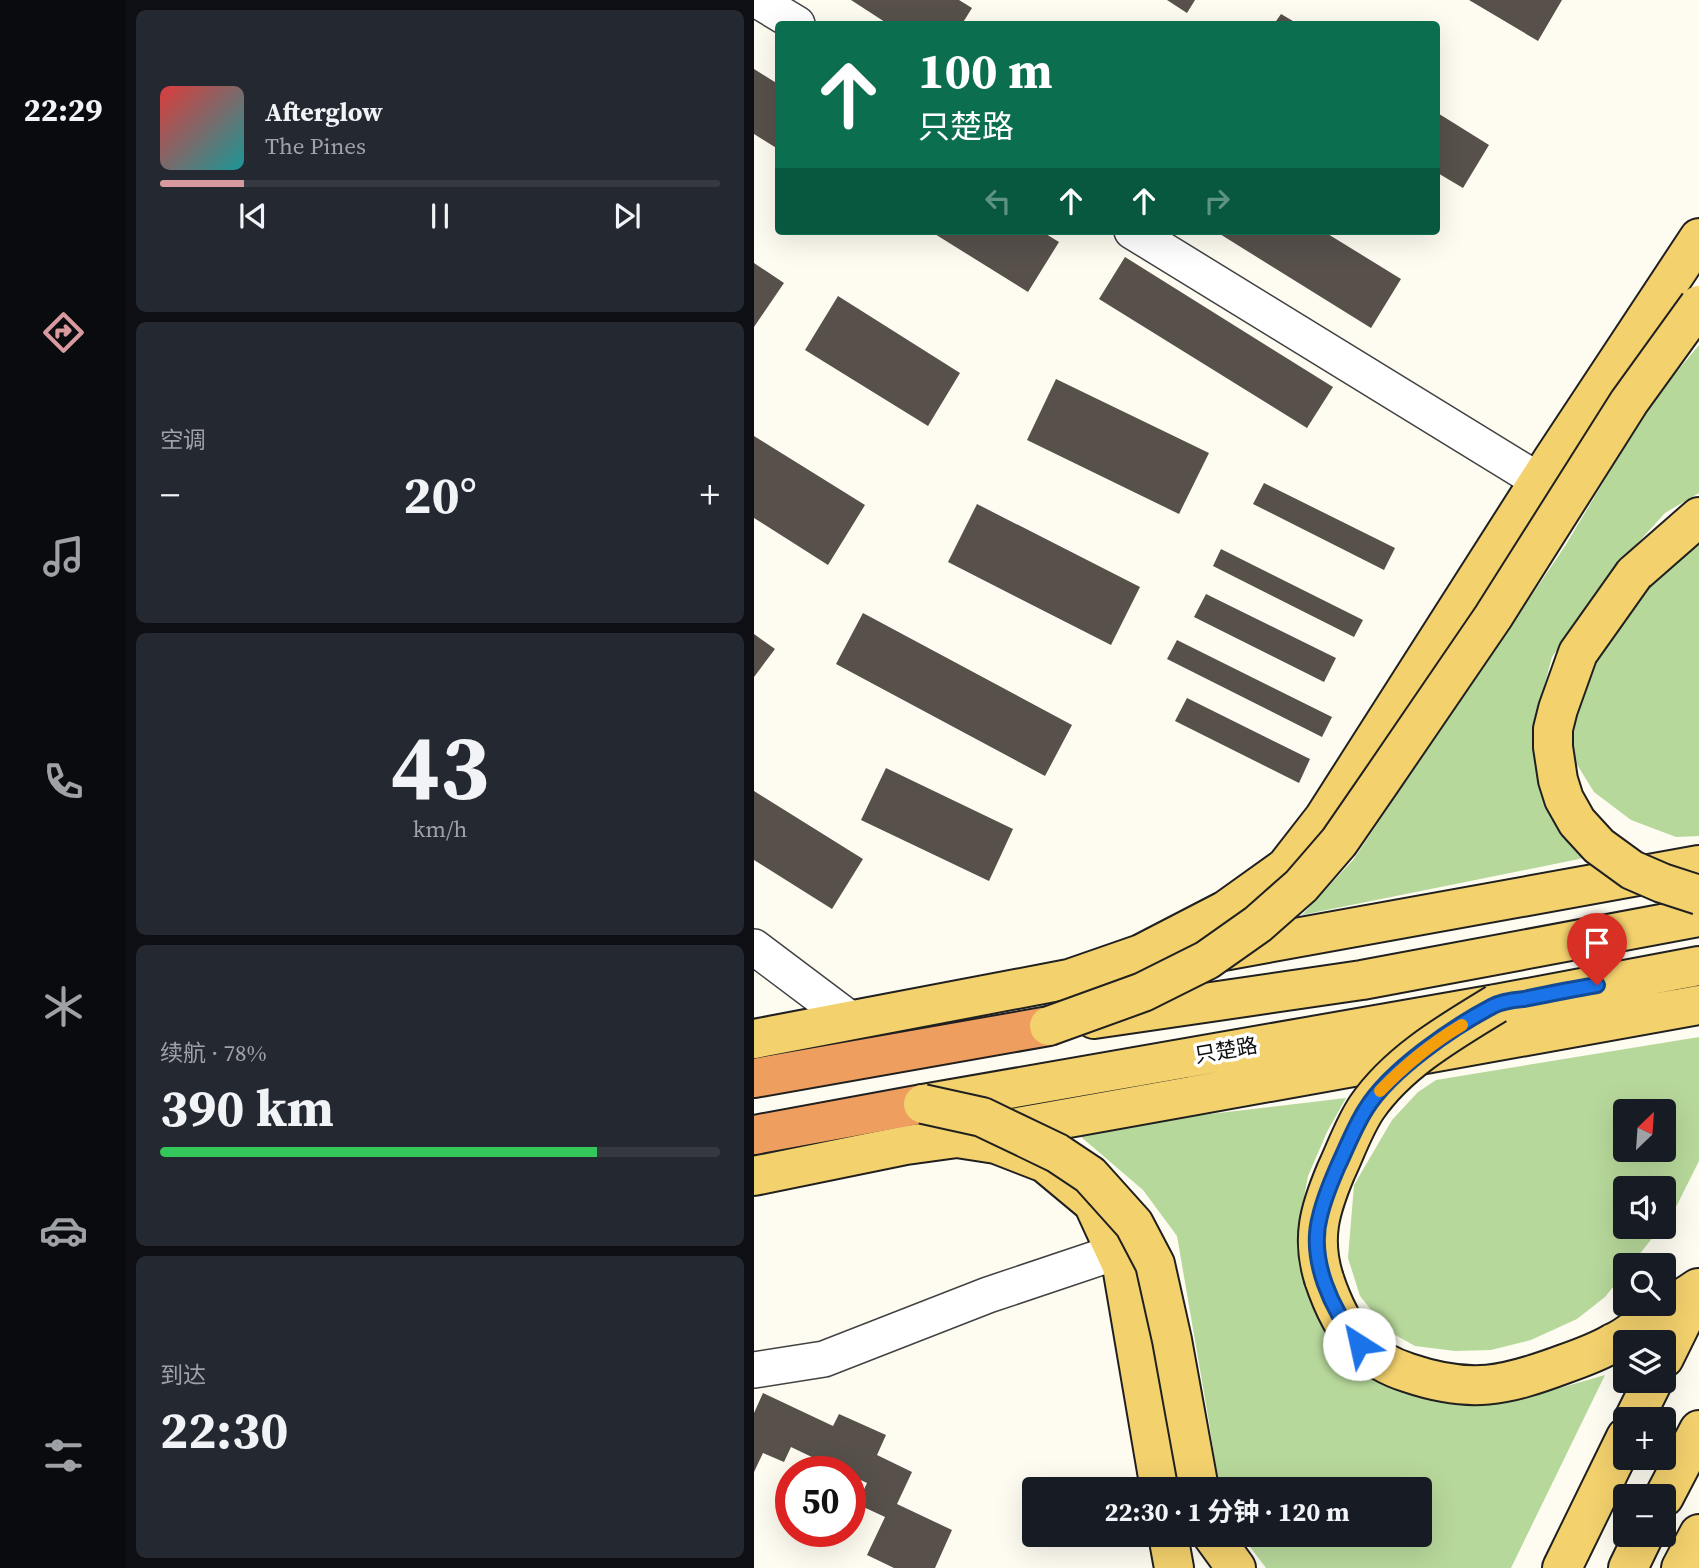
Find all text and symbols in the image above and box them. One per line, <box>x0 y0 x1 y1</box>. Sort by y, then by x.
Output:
text: 100 m <box>918 37 1053 104</box>
icon: ahead <box>803 49 894 140</box>
text: 22:29 <box>24 88 102 132</box>
text: Afterglow <box>265 94 383 130</box>
text: 只楚路 <box>918 105 1014 149</box>
text: The Pines <box>265 130 366 162</box>
icon: left <box>979 182 1017 220</box>
icon: ahead <box>1052 182 1090 220</box>
icon: ahead <box>1125 182 1163 220</box>
icon: right <box>1198 182 1236 220</box>
icon: previous <box>234 197 272 235</box>
icon: pause <box>421 197 459 235</box>
icon: next <box>608 197 646 235</box>
icon: directions <box>39 308 88 357</box>
text: 空调 <box>160 424 206 456</box>
text: 20° <box>403 459 477 530</box>
text: − <box>160 469 180 521</box>
text: + <box>700 469 720 521</box>
icon: music <box>39 532 88 581</box>
text: 43 <box>391 705 489 829</box>
icon: phone <box>39 757 88 806</box>
text: km/h <box>413 813 467 845</box>
pin <box>1567 913 1627 985</box>
icon: arrive <box>1578 924 1616 962</box>
icon: climate <box>39 982 88 1031</box>
street label: 只楚路 <box>1192 1030 1260 1070</box>
text: 续航 · 78% <box>160 1037 267 1069</box>
text: 390 km <box>160 1072 334 1143</box>
north arrow <box>1613 1099 1676 1162</box>
map controls <box>1613 1099 1676 1547</box>
button: sound <box>1613 1176 1676 1239</box>
icon: car <box>39 1206 88 1255</box>
button: search <box>1613 1253 1676 1316</box>
position arrow <box>1322 1307 1396 1381</box>
button: layers <box>1613 1330 1676 1393</box>
text: 到达 <box>160 1359 206 1391</box>
text: 22:30 <box>160 1394 288 1465</box>
button: + <box>1613 1407 1676 1470</box>
icon: filters <box>39 1431 88 1480</box>
speed limit sign: 50 <box>775 1456 866 1547</box>
button: − <box>1613 1484 1676 1547</box>
text: 22:30 · 1 分钟 · 120 m <box>1104 1494 1350 1530</box>

